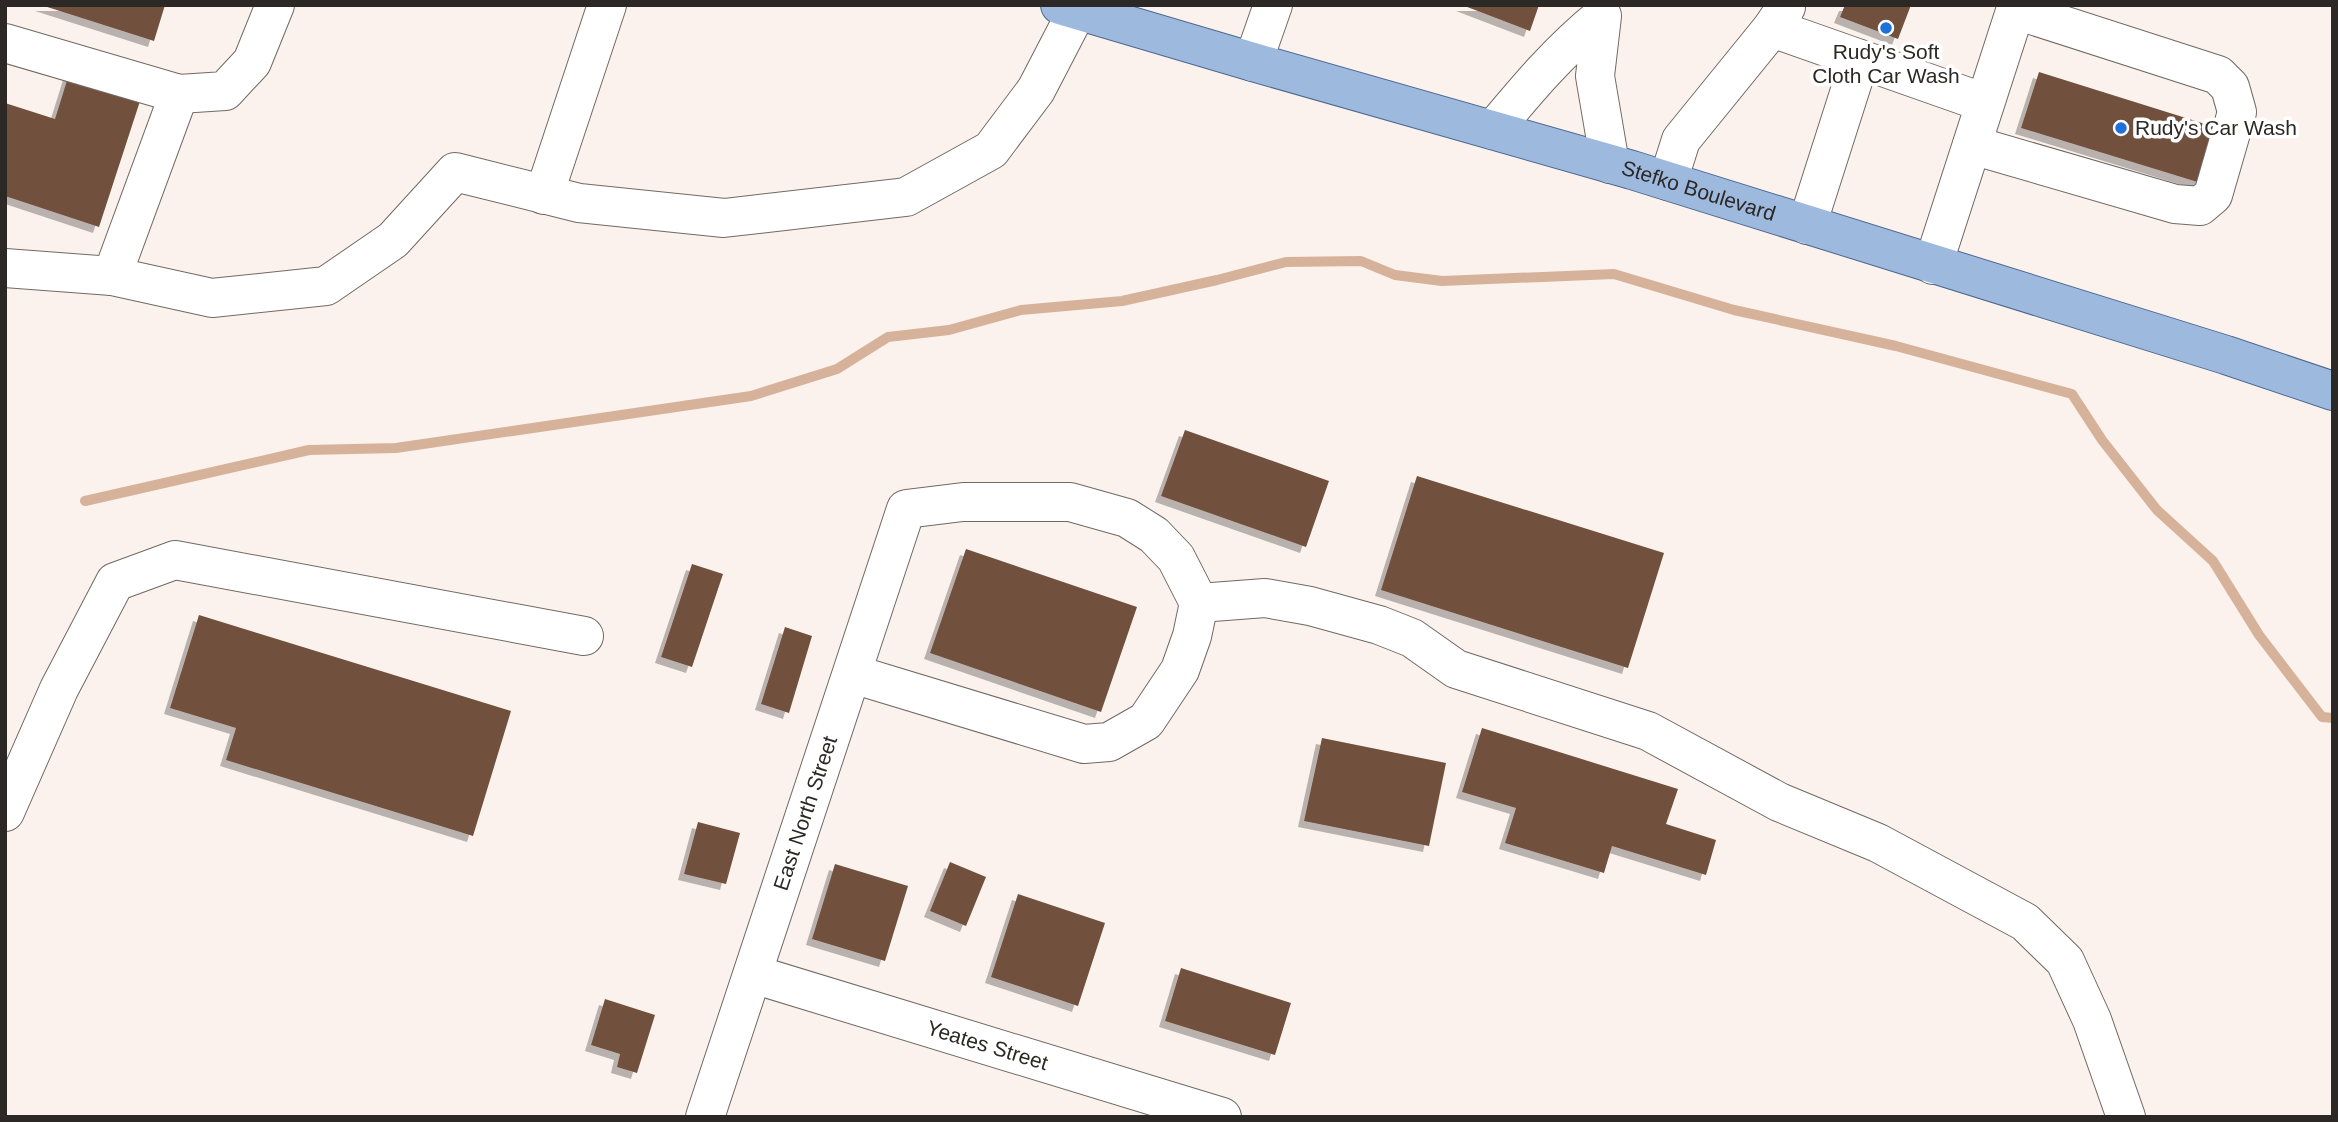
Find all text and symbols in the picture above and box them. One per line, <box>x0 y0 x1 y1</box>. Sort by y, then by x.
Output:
marker: Rudy's Soft Cloth Car Wash <box>1878 20 1894 36</box>
place label: Rudy's Soft Cloth Car Wash <box>1812 40 1960 87</box>
place label: Rudy's Car Wash <box>2135 116 2297 139</box>
marker: Rudy's Car Wash <box>2113 120 2129 136</box>
street label: Stefko Boulevard <box>1619 156 1778 225</box>
street label: East North Street <box>769 733 841 893</box>
street label: Yeates Street <box>924 1016 1051 1074</box>

